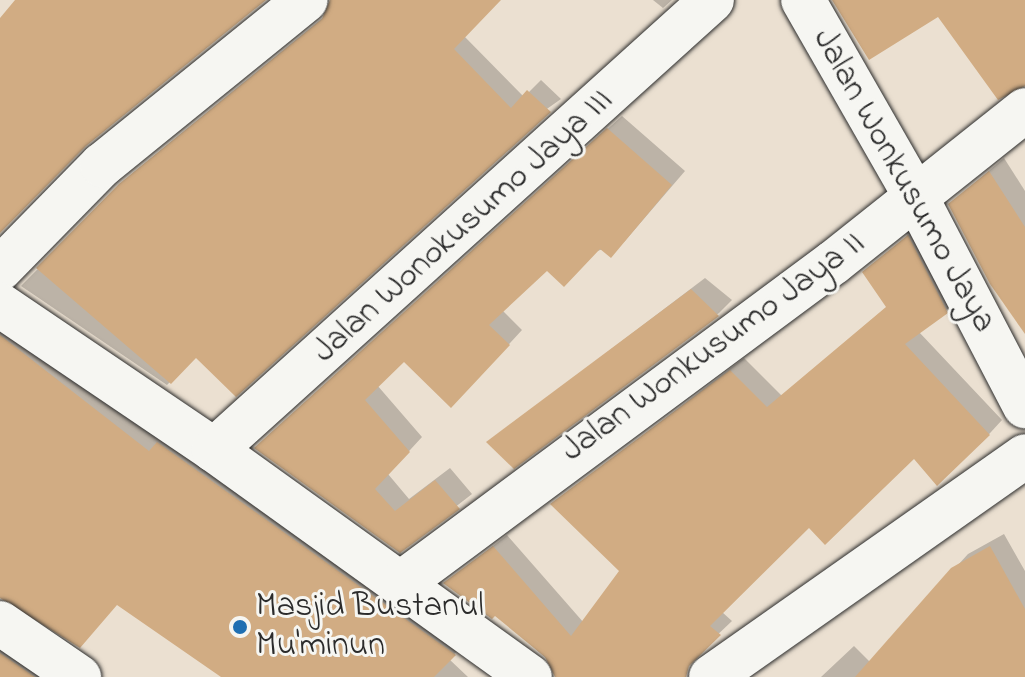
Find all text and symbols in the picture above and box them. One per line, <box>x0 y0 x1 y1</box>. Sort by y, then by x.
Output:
street label: Jalan Wonkusumo Jaya <box>803 22 1003 340</box>
street label: Jalan Wonokusumo Jaya III <box>305 81 623 373</box>
street label: Jalan Wonkusumo Jaya II <box>554 224 874 472</box>
place label: Masjid Bustanul Mu'minun <box>256 587 484 666</box>
marker: Masjid Bustanul Mu'minun <box>231 618 249 636</box>

